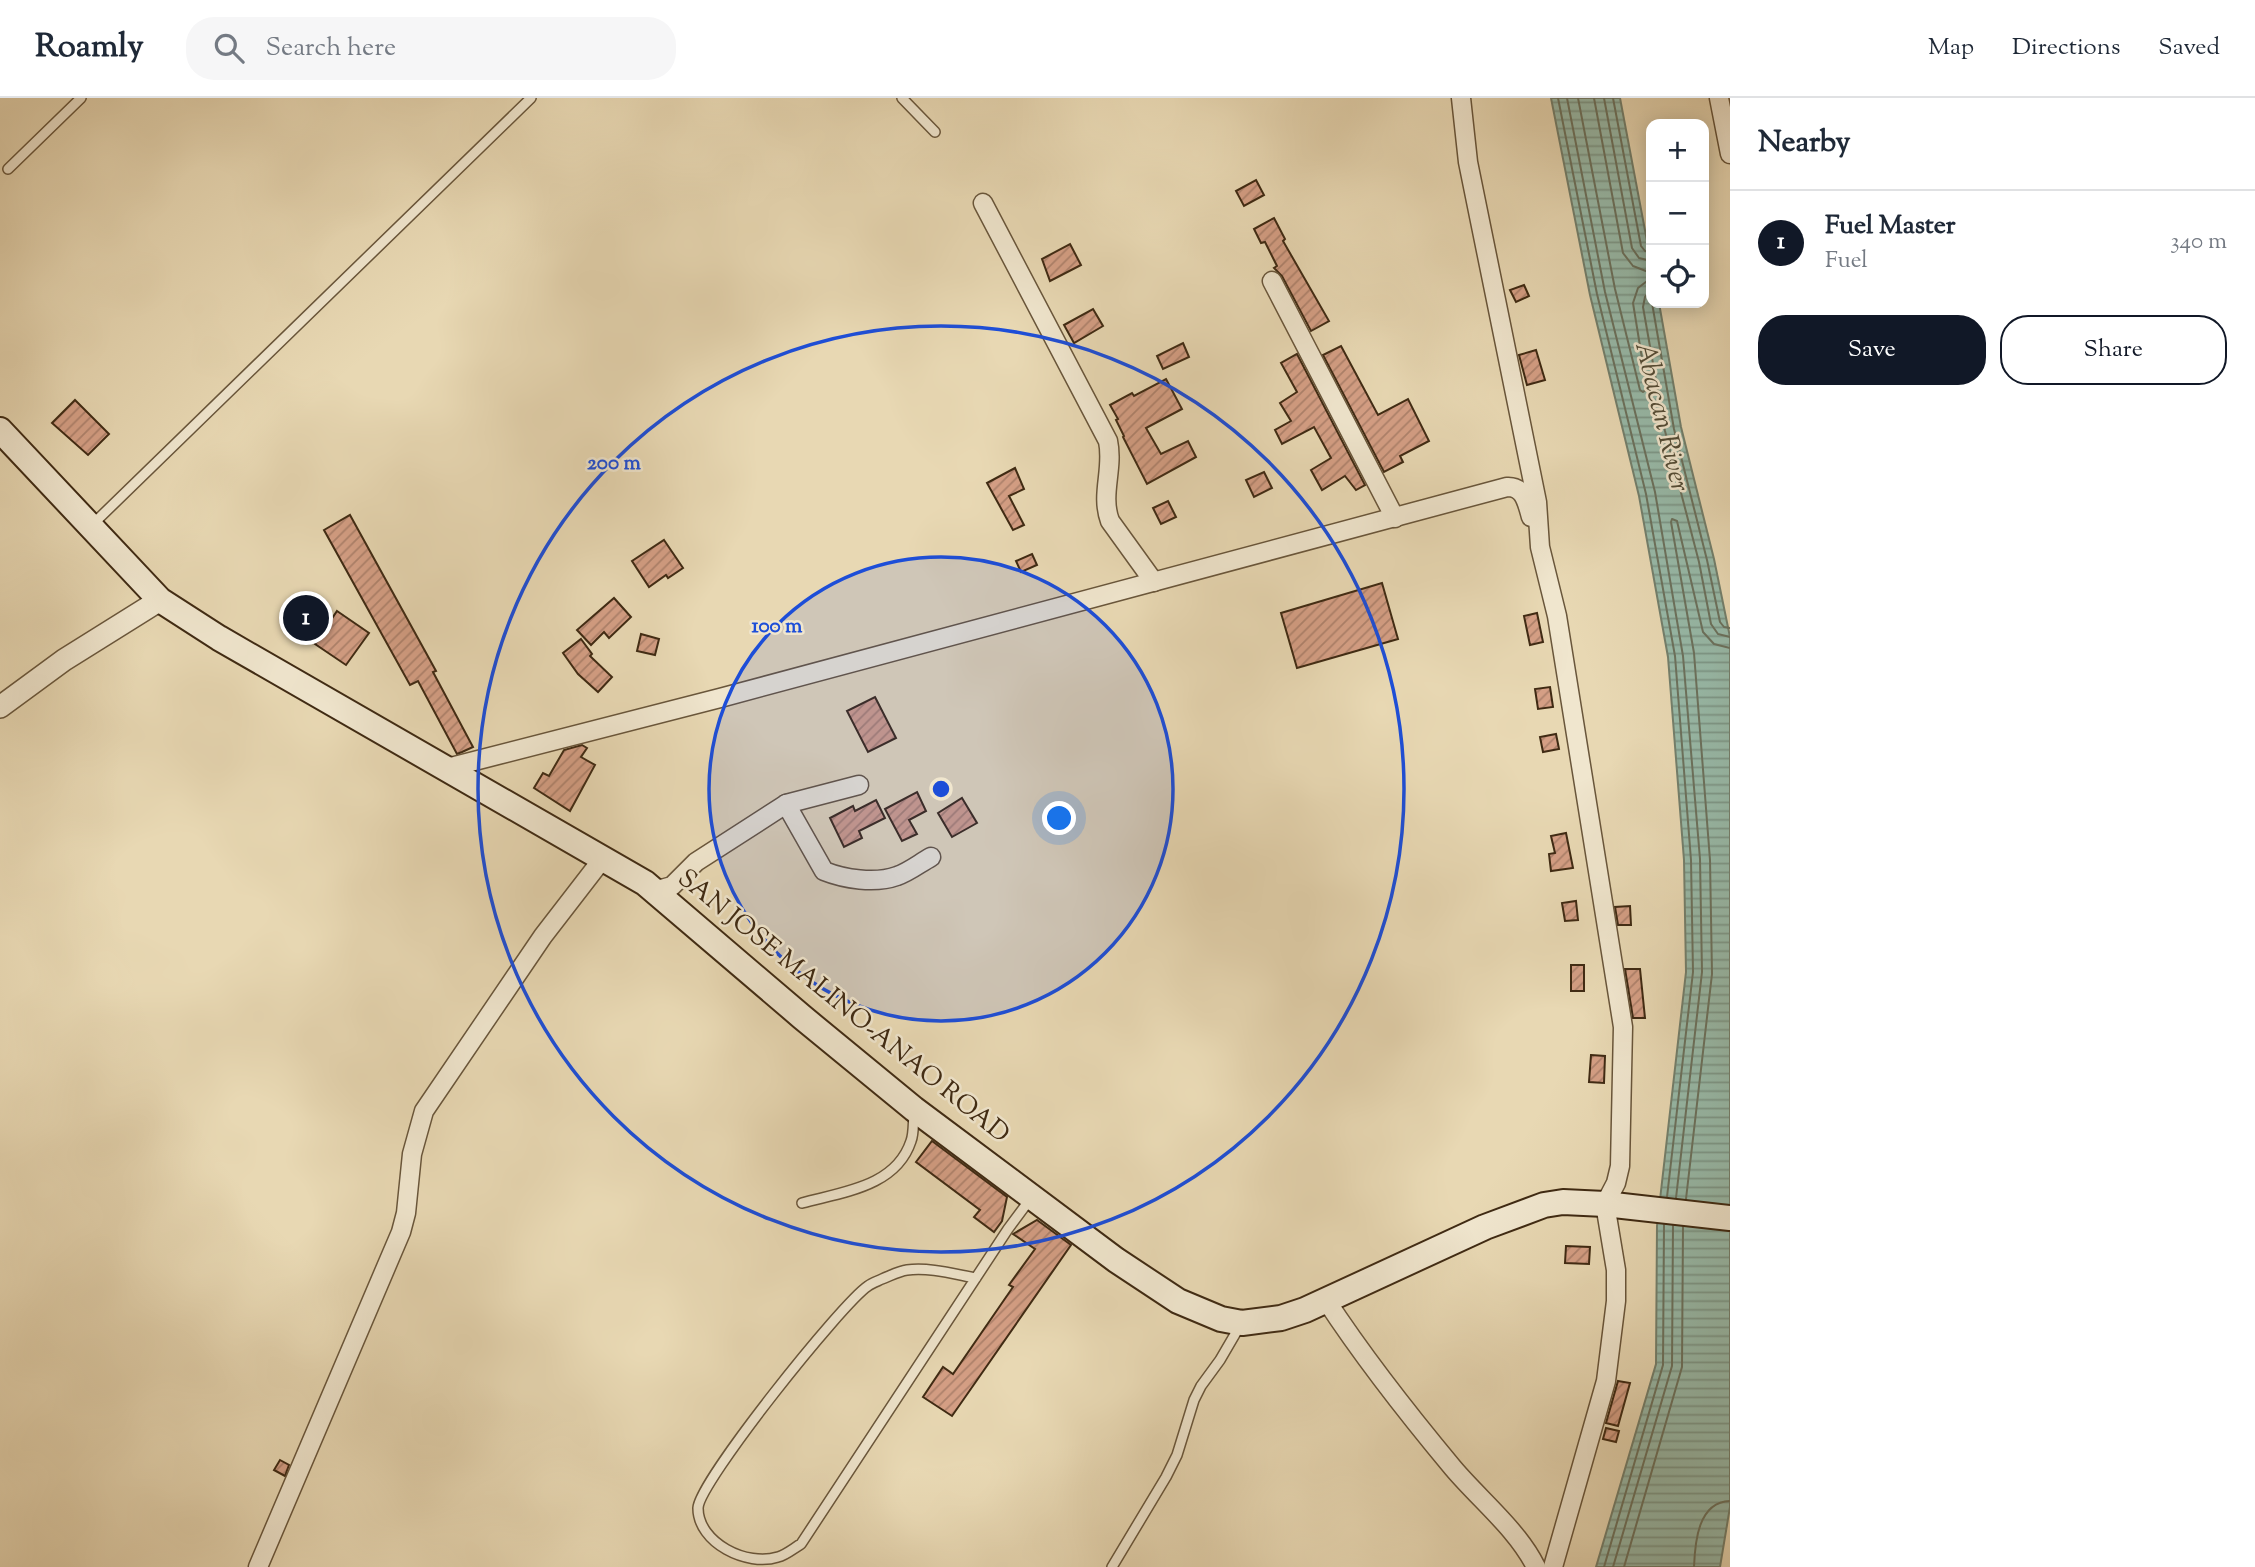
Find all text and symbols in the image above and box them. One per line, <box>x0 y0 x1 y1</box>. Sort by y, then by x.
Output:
search box <box>186 17 676 80</box>
text: Roamly <box>35 24 144 72</box>
icon: search <box>210 29 248 67</box>
text: Search here <box>266 30 396 67</box>
text: Map <box>1928 31 1974 65</box>
text: Directions <box>2012 31 2120 65</box>
text: Saved <box>2158 31 2220 65</box>
map controls <box>1646 119 1709 308</box>
button: + <box>1646 119 1709 182</box>
text: Nearby <box>1758 122 1850 165</box>
button: − <box>1646 182 1709 245</box>
text: Fuel Master <box>1825 208 1956 245</box>
text: 1 <box>1777 226 1785 259</box>
text: 340 m <box>2170 226 2227 259</box>
button: locate <box>1646 245 1709 308</box>
text: Fuel <box>1825 245 1868 278</box>
button: Save <box>1758 315 1986 385</box>
button: Share <box>2000 315 2227 385</box>
water label: Abacan River <box>1623 338 1699 496</box>
text: 200 m <box>587 449 642 479</box>
pin: 1 <box>283 592 329 644</box>
text: 100 m <box>752 612 803 642</box>
centre of rings <box>929 777 953 801</box>
your location <box>1042 801 1076 835</box>
street label: SAN JOSE MALINO-ANAO ROAD <box>669 861 1017 1153</box>

